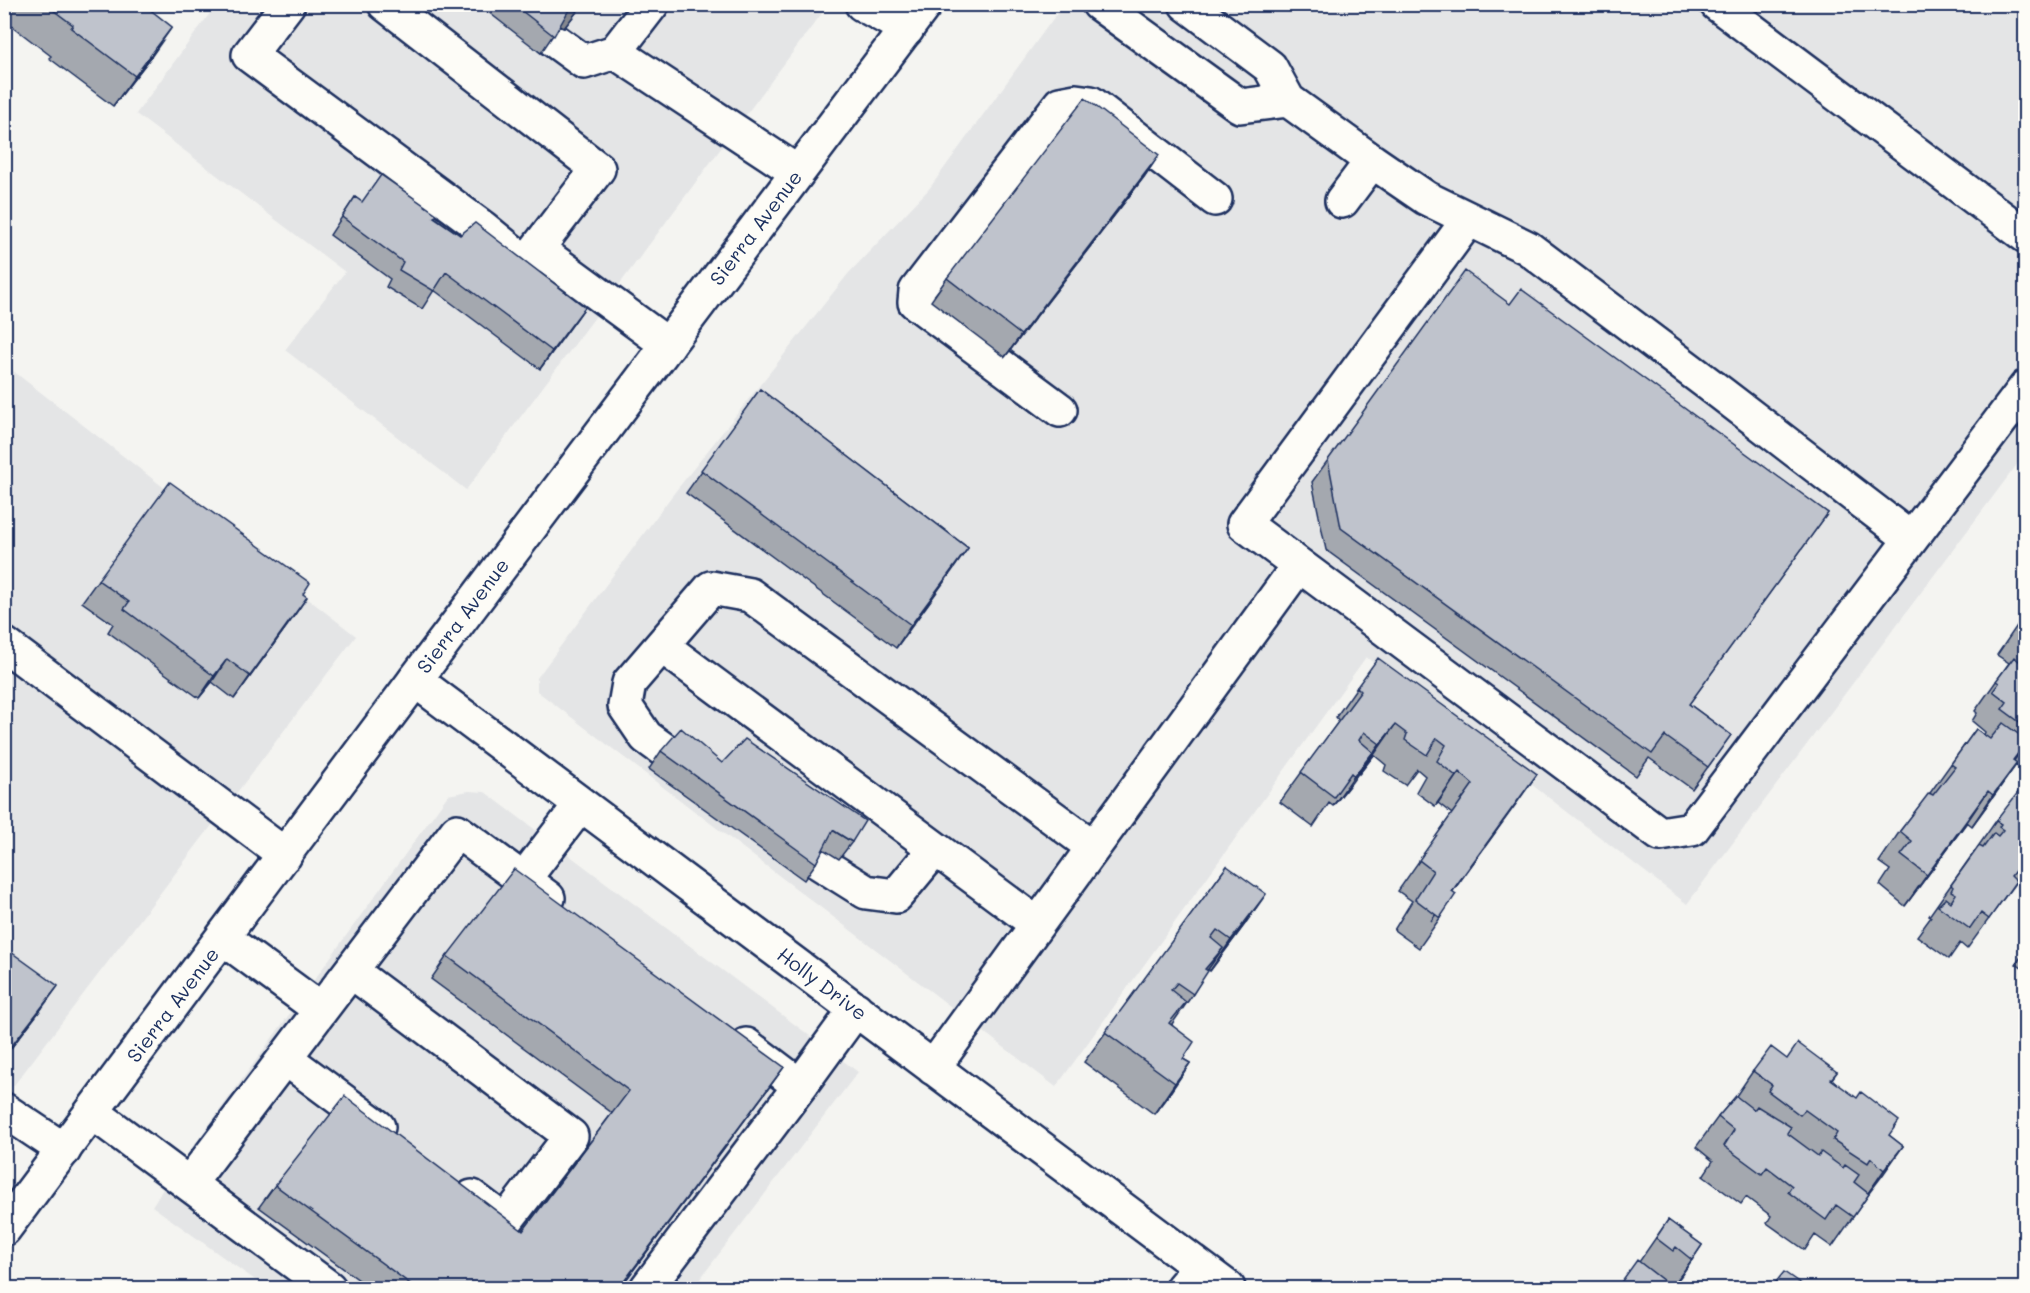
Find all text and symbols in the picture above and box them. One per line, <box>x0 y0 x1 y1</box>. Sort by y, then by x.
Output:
street label: Sierra Avenue <box>703 165 807 290</box>
street label: Sierra Avenue <box>410 553 514 678</box>
street label: Holly Drive <box>773 941 873 1025</box>
street label: Sierra Avenue <box>120 942 224 1067</box>

